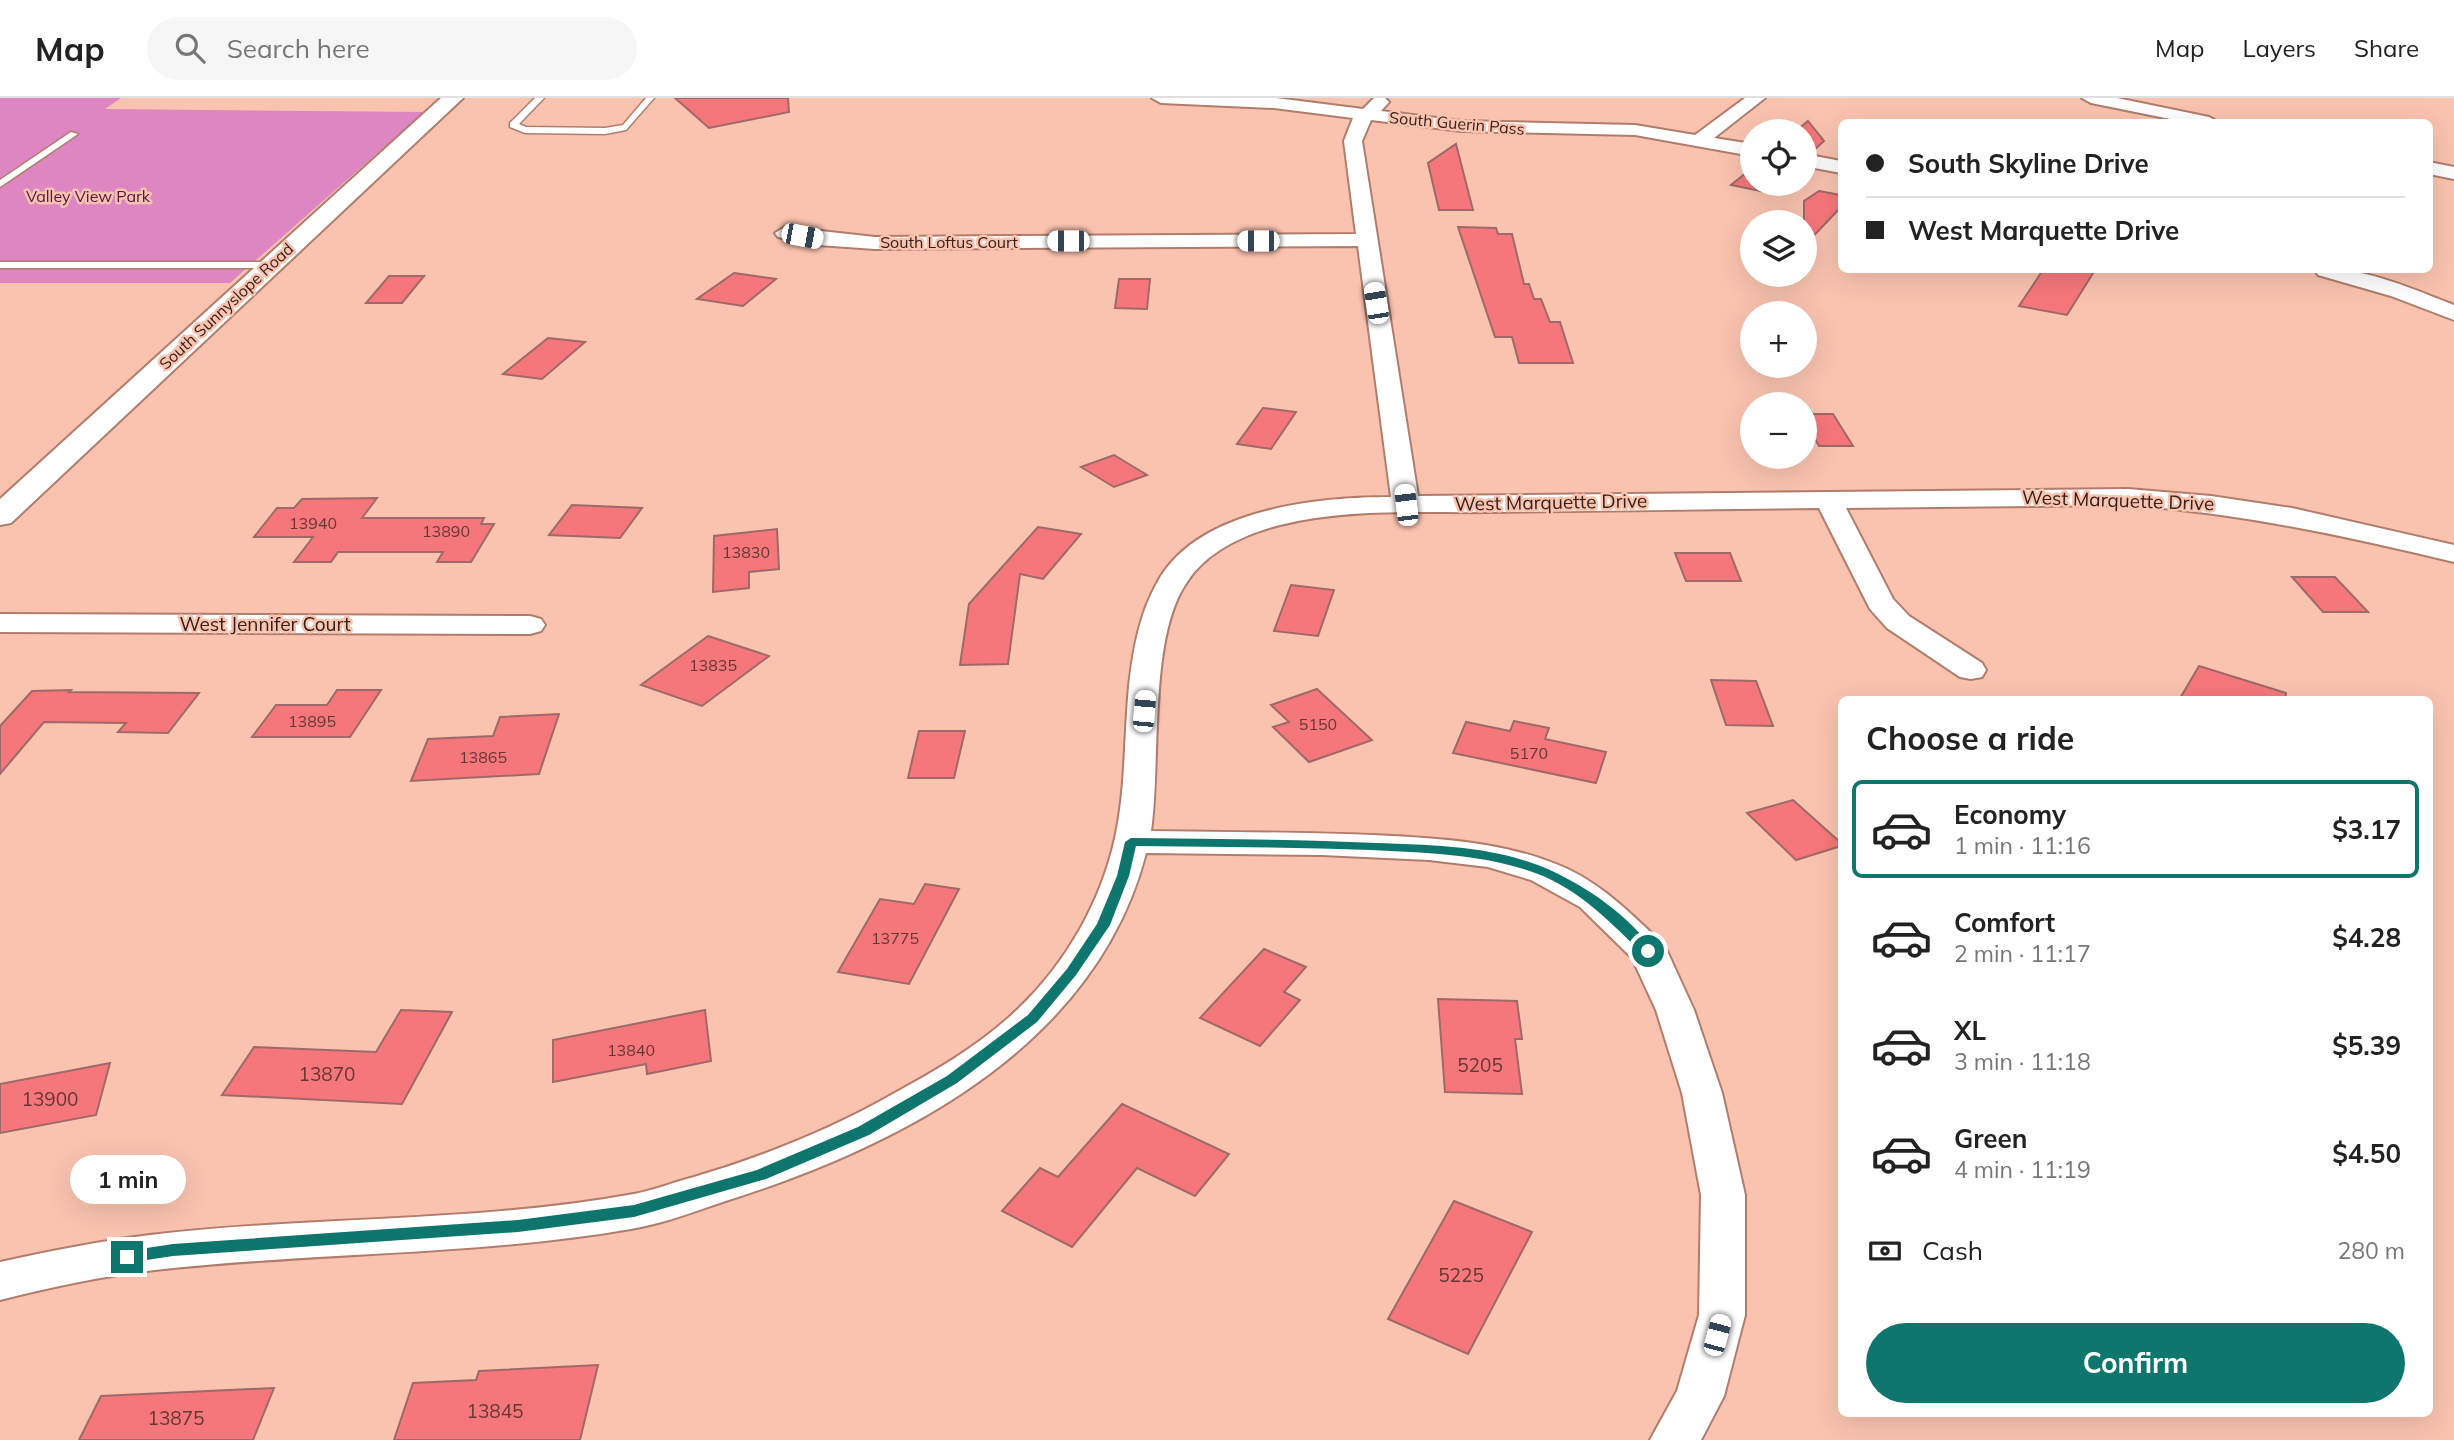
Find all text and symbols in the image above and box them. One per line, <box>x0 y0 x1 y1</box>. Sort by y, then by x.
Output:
search box <box>147 17 637 80</box>
text: Map <box>35 28 105 69</box>
icon: search <box>171 29 209 67</box>
text: Search here <box>227 32 370 65</box>
text: Map <box>2155 33 2204 63</box>
text: Layers <box>2242 33 2316 63</box>
text: Share <box>2354 33 2419 63</box>
street label: South Guerin Pass <box>1388 107 1526 139</box>
map controls <box>1740 119 1817 469</box>
button: locate <box>1740 119 1817 196</box>
text: South Skyline Drive <box>1908 147 2149 180</box>
park label: Valley View Park <box>26 186 151 206</box>
button: layers <box>1740 210 1817 287</box>
text: West Marquette Drive <box>1908 214 2179 247</box>
car <box>780 222 825 250</box>
car <box>1048 231 1090 252</box>
car <box>1238 231 1280 252</box>
street label: South Loftus Court <box>880 232 1018 252</box>
street label: South Sunnyslope Road <box>155 239 297 373</box>
car <box>1363 281 1390 325</box>
button: + <box>1740 301 1817 378</box>
button: − <box>1740 392 1817 469</box>
car <box>1394 483 1419 527</box>
street label: West Marquette Drive <box>2021 485 2215 515</box>
street label: West Marquette Drive <box>1455 488 1647 516</box>
house number: 13940 <box>289 513 337 533</box>
house number: 13890 <box>422 521 470 541</box>
house number: 13830 <box>722 542 770 562</box>
street label: West Jennifer Court <box>179 612 351 636</box>
house number: 13835 <box>689 655 737 675</box>
car <box>1132 689 1157 733</box>
house number: 13895 <box>288 711 336 731</box>
house number: 5150 <box>1299 714 1337 734</box>
text: Choose a ride <box>1866 718 2074 758</box>
house number: 5170 <box>1510 743 1548 763</box>
house number: 13865 <box>459 747 507 767</box>
icon: car <box>1870 798 1933 861</box>
text: Economy <box>1954 798 2066 831</box>
text: $3.17 <box>2332 813 2401 846</box>
text: 1 min · 11:16 <box>1954 831 2091 860</box>
icon: car <box>1870 906 1933 969</box>
text: Comfort <box>1954 906 2055 939</box>
text: $4.28 <box>2332 921 2401 954</box>
house number: 13775 <box>871 928 919 948</box>
route start <box>1632 935 1664 967</box>
text: 2 min · 11:17 <box>1954 939 2091 968</box>
icon: car <box>1870 1014 1933 1077</box>
text: XL <box>1954 1014 1986 1047</box>
text: $5.39 <box>2332 1029 2401 1062</box>
house number: 13840 <box>607 1040 655 1060</box>
text: 3 min · 11:18 <box>1954 1047 2091 1076</box>
house number: 5205 <box>1457 1053 1503 1077</box>
house number: 13870 <box>298 1062 356 1086</box>
house number: 13900 <box>21 1087 79 1111</box>
icon: car <box>1870 1122 1933 1185</box>
text: Green <box>1954 1122 2027 1155</box>
text: $4.50 <box>2332 1137 2401 1170</box>
text: 4 min · 11:19 <box>1954 1155 2091 1184</box>
callout: 1 min <box>69 1156 185 1204</box>
text: 1 min <box>98 1165 158 1194</box>
icon: cash <box>1866 1232 1904 1270</box>
text: Cash <box>1922 1234 1983 1267</box>
text: 280 m <box>2337 1236 2405 1265</box>
route end <box>111 1241 143 1273</box>
house number: 5225 <box>1438 1263 1484 1287</box>
car <box>1702 1312 1733 1358</box>
button: Confirm <box>1866 1323 2405 1403</box>
house number: 13845 <box>466 1399 524 1423</box>
house number: 13875 <box>147 1406 205 1430</box>

